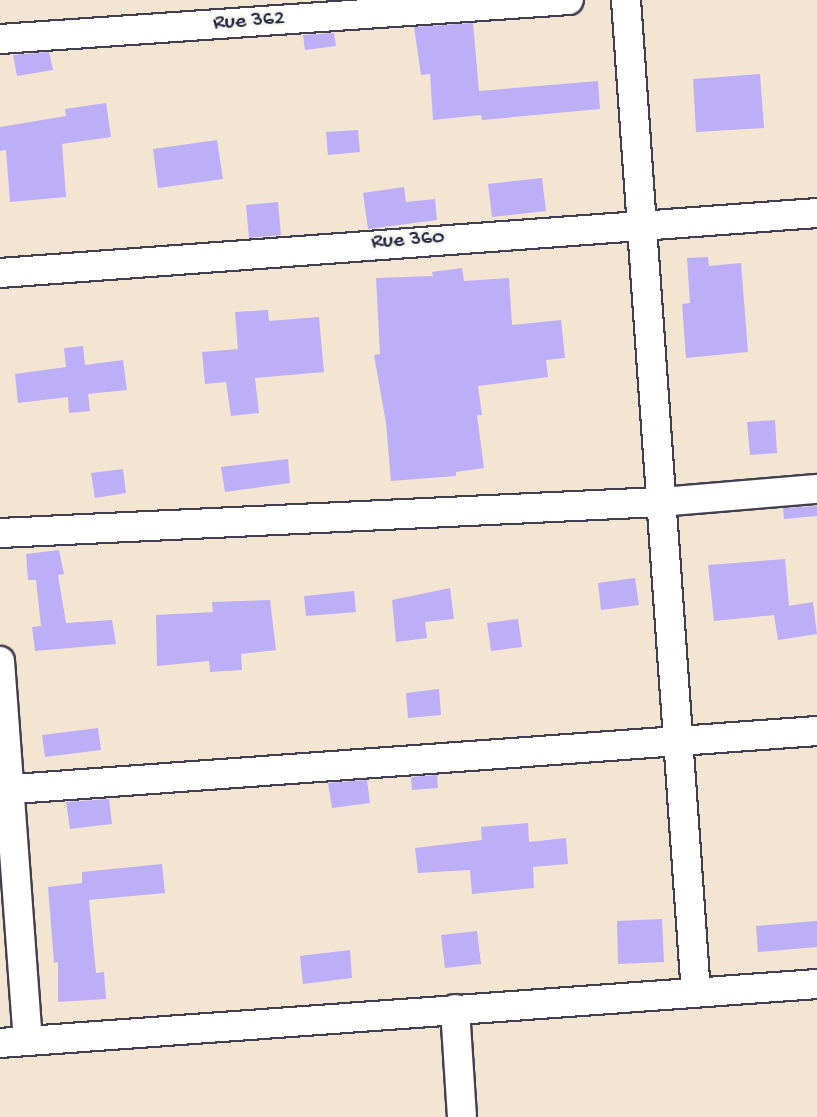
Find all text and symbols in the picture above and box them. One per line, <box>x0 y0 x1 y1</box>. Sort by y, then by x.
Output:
street label: Rue 362 <box>212 6 286 38</box>
street label: Rue 360 <box>370 225 446 257</box>

